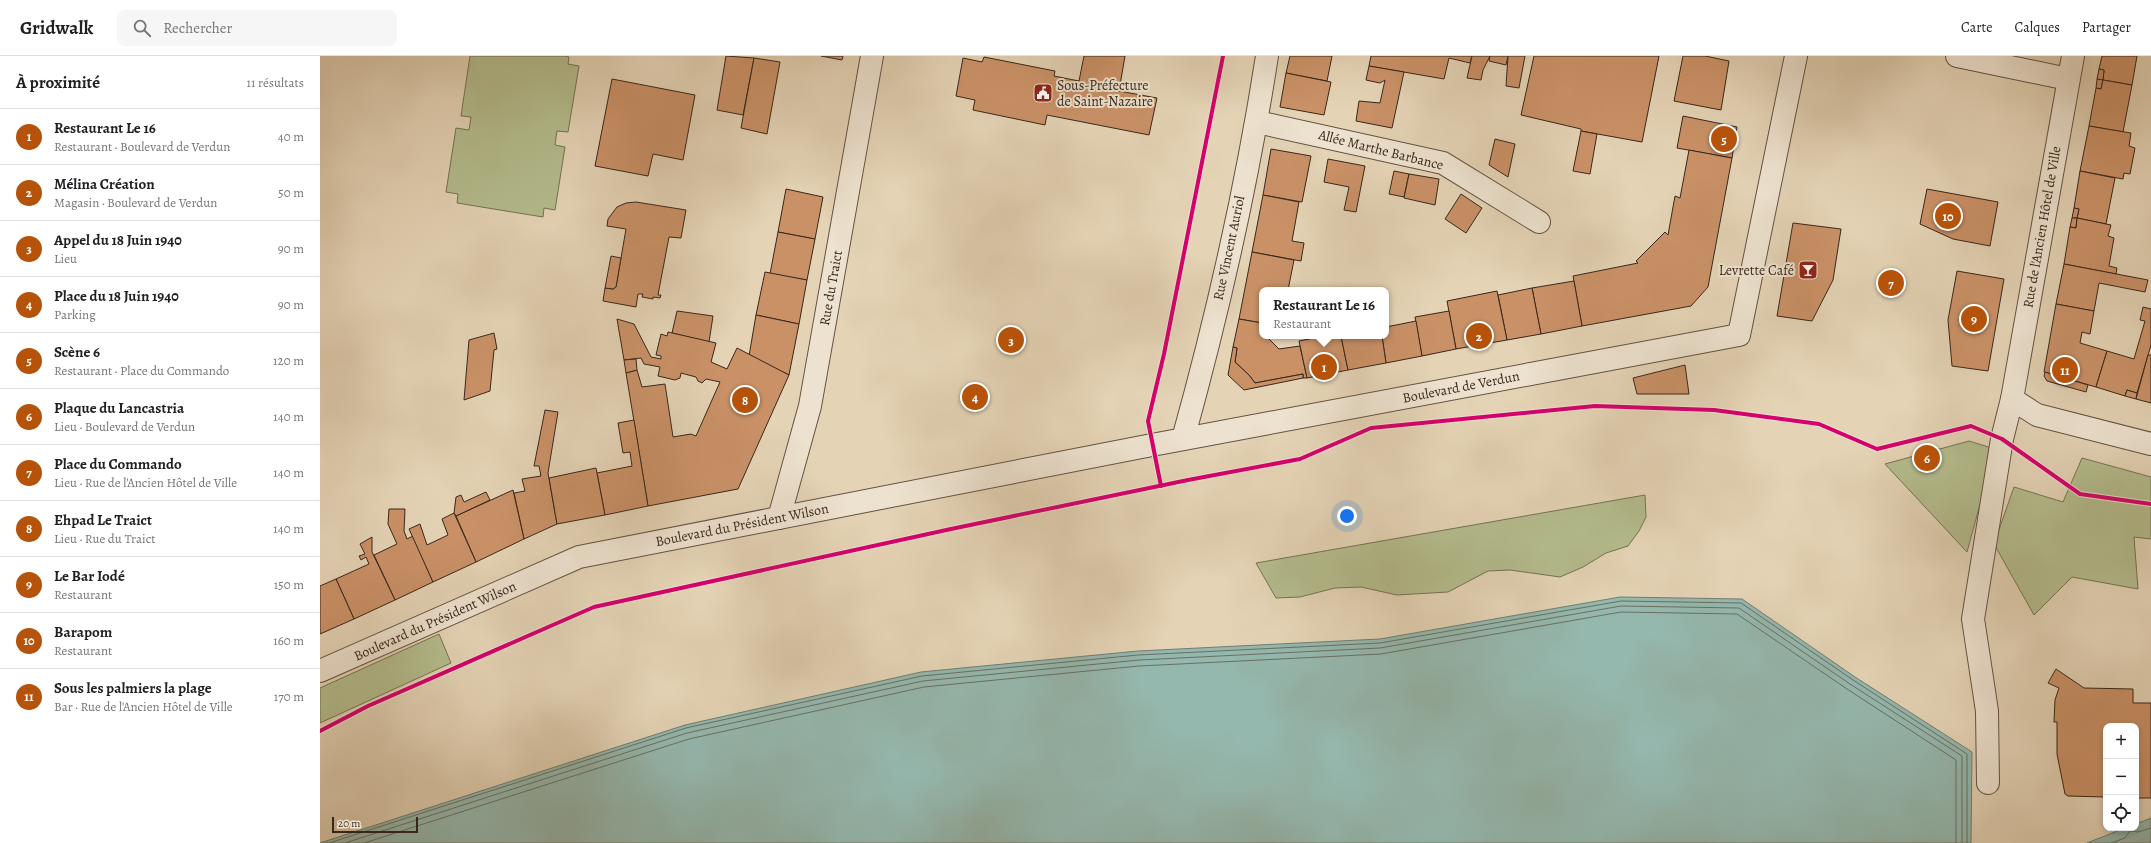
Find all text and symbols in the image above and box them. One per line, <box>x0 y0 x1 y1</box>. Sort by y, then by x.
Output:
search box <box>117 10 397 46</box>
text: Gridwalk <box>20 15 93 41</box>
icon: search <box>131 17 153 39</box>
text: Rechercher <box>163 18 232 38</box>
text: Carte <box>1961 18 1992 37</box>
text: Calques <box>2014 18 2060 37</box>
text: Partager <box>2082 18 2131 37</box>
text: À proximité <box>16 71 100 94</box>
text: 11 résultats <box>247 74 304 91</box>
place label: Sous-Préfecture de Saint-Nazaire <box>1057 76 1153 111</box>
public building icon: Sous-Préfecture de Saint-Nazaire <box>1032 82 1054 104</box>
text: Restaurant Le 16 <box>54 118 156 138</box>
pin: 5 <box>1711 124 1737 154</box>
street label: Allée Marthe Barbance <box>1315 125 1446 175</box>
text: 1 <box>27 128 31 145</box>
text: 40 m <box>278 128 304 145</box>
text: Restaurant · Boulevard de Verdun <box>54 138 230 155</box>
street label: Rue de l'Ancien Hôtel de Ville <box>2018 145 2066 309</box>
text: Mélina Création <box>54 174 155 194</box>
text: 2 <box>26 184 32 201</box>
text: 50 m <box>278 184 304 201</box>
street label: Rue Vincent Auriol <box>1209 193 1249 302</box>
text: Magasin · Boulevard de Verdun <box>54 194 217 211</box>
pin: 10 <box>1935 201 1961 231</box>
text: Appel du 18 Juin 1940 <box>54 230 182 250</box>
text: 3 <box>26 240 32 257</box>
text: 90 m <box>278 240 304 257</box>
street label: Rue du Traict <box>815 249 847 327</box>
text: Lieu <box>54 250 77 267</box>
bar icon: Levrette Café <box>1797 259 1819 281</box>
place label: Levrette Café <box>1719 261 1794 280</box>
pin: 7 <box>1878 268 1904 298</box>
text: Place du 18 Juin 1940 <box>54 286 179 306</box>
popup <box>1259 287 1389 339</box>
text: Restaurant Le 16 <box>1273 295 1375 315</box>
text: 4 <box>26 296 32 313</box>
text: 90 m <box>278 296 304 313</box>
pin: 9 <box>1961 304 1987 334</box>
text: Parking <box>54 306 96 323</box>
text: Restaurant <box>1273 315 1331 332</box>
pin: 2 <box>1466 321 1492 351</box>
pin: 3 <box>998 325 1024 355</box>
text: Scène 6 <box>54 342 100 362</box>
text: 5 <box>26 352 32 369</box>
text: 120 m <box>273 352 304 369</box>
pin: 1 <box>1311 352 1337 382</box>
pin: 11 <box>2052 355 2078 385</box>
text: Restaurant · Place du Commando <box>54 362 229 379</box>
street label: Boulevard de Verdun <box>1401 366 1521 408</box>
pin: 4 <box>962 382 988 412</box>
pin: 8 <box>732 385 758 415</box>
text: Plaque du Lancastria <box>54 398 184 418</box>
text: 6 <box>26 408 32 425</box>
text: 140 m <box>273 408 304 425</box>
text: Lieu · Boulevard de Verdun <box>54 418 195 435</box>
pin: 6 <box>1914 443 1940 473</box>
text: Place du Commando <box>54 454 182 474</box>
text: 7 <box>26 464 32 481</box>
text: 140 m <box>273 464 304 481</box>
text: Lieu · Rue de l'Ancien Hôtel de Ville <box>54 474 237 491</box>
street label: Boulevard du Président Wilson <box>654 499 831 551</box>
your location <box>1337 506 1357 526</box>
text: Ehpad Le Traict <box>54 510 152 530</box>
text: 8 <box>26 520 32 537</box>
text: 140 m <box>273 520 304 537</box>
text: Lieu · Rue du Traict <box>54 530 156 547</box>
text: Le Bar Iodé <box>54 566 125 586</box>
text: 9 <box>26 576 32 593</box>
text: 150 m <box>274 576 304 593</box>
street label: Boulevard du Président Wilson <box>351 576 520 665</box>
text: Restaurant <box>54 586 112 603</box>
text: Barapom <box>54 622 112 642</box>
text: 10 <box>23 632 35 649</box>
text: 160 m <box>273 632 304 649</box>
text: Restaurant <box>54 642 112 659</box>
text: Sous les palmiers la plage <box>54 678 212 698</box>
text: 11 <box>24 688 34 705</box>
text: 170 m <box>274 688 304 705</box>
text: Bar · Rue de l'Ancien Hôtel de Ville <box>54 698 233 715</box>
map controls <box>2103 723 2139 831</box>
button: + <box>2103 723 2139 759</box>
button: − <box>2103 759 2139 795</box>
button: locate <box>2103 795 2139 831</box>
scale bar <box>332 815 418 834</box>
text: 20 m <box>338 816 360 831</box>

